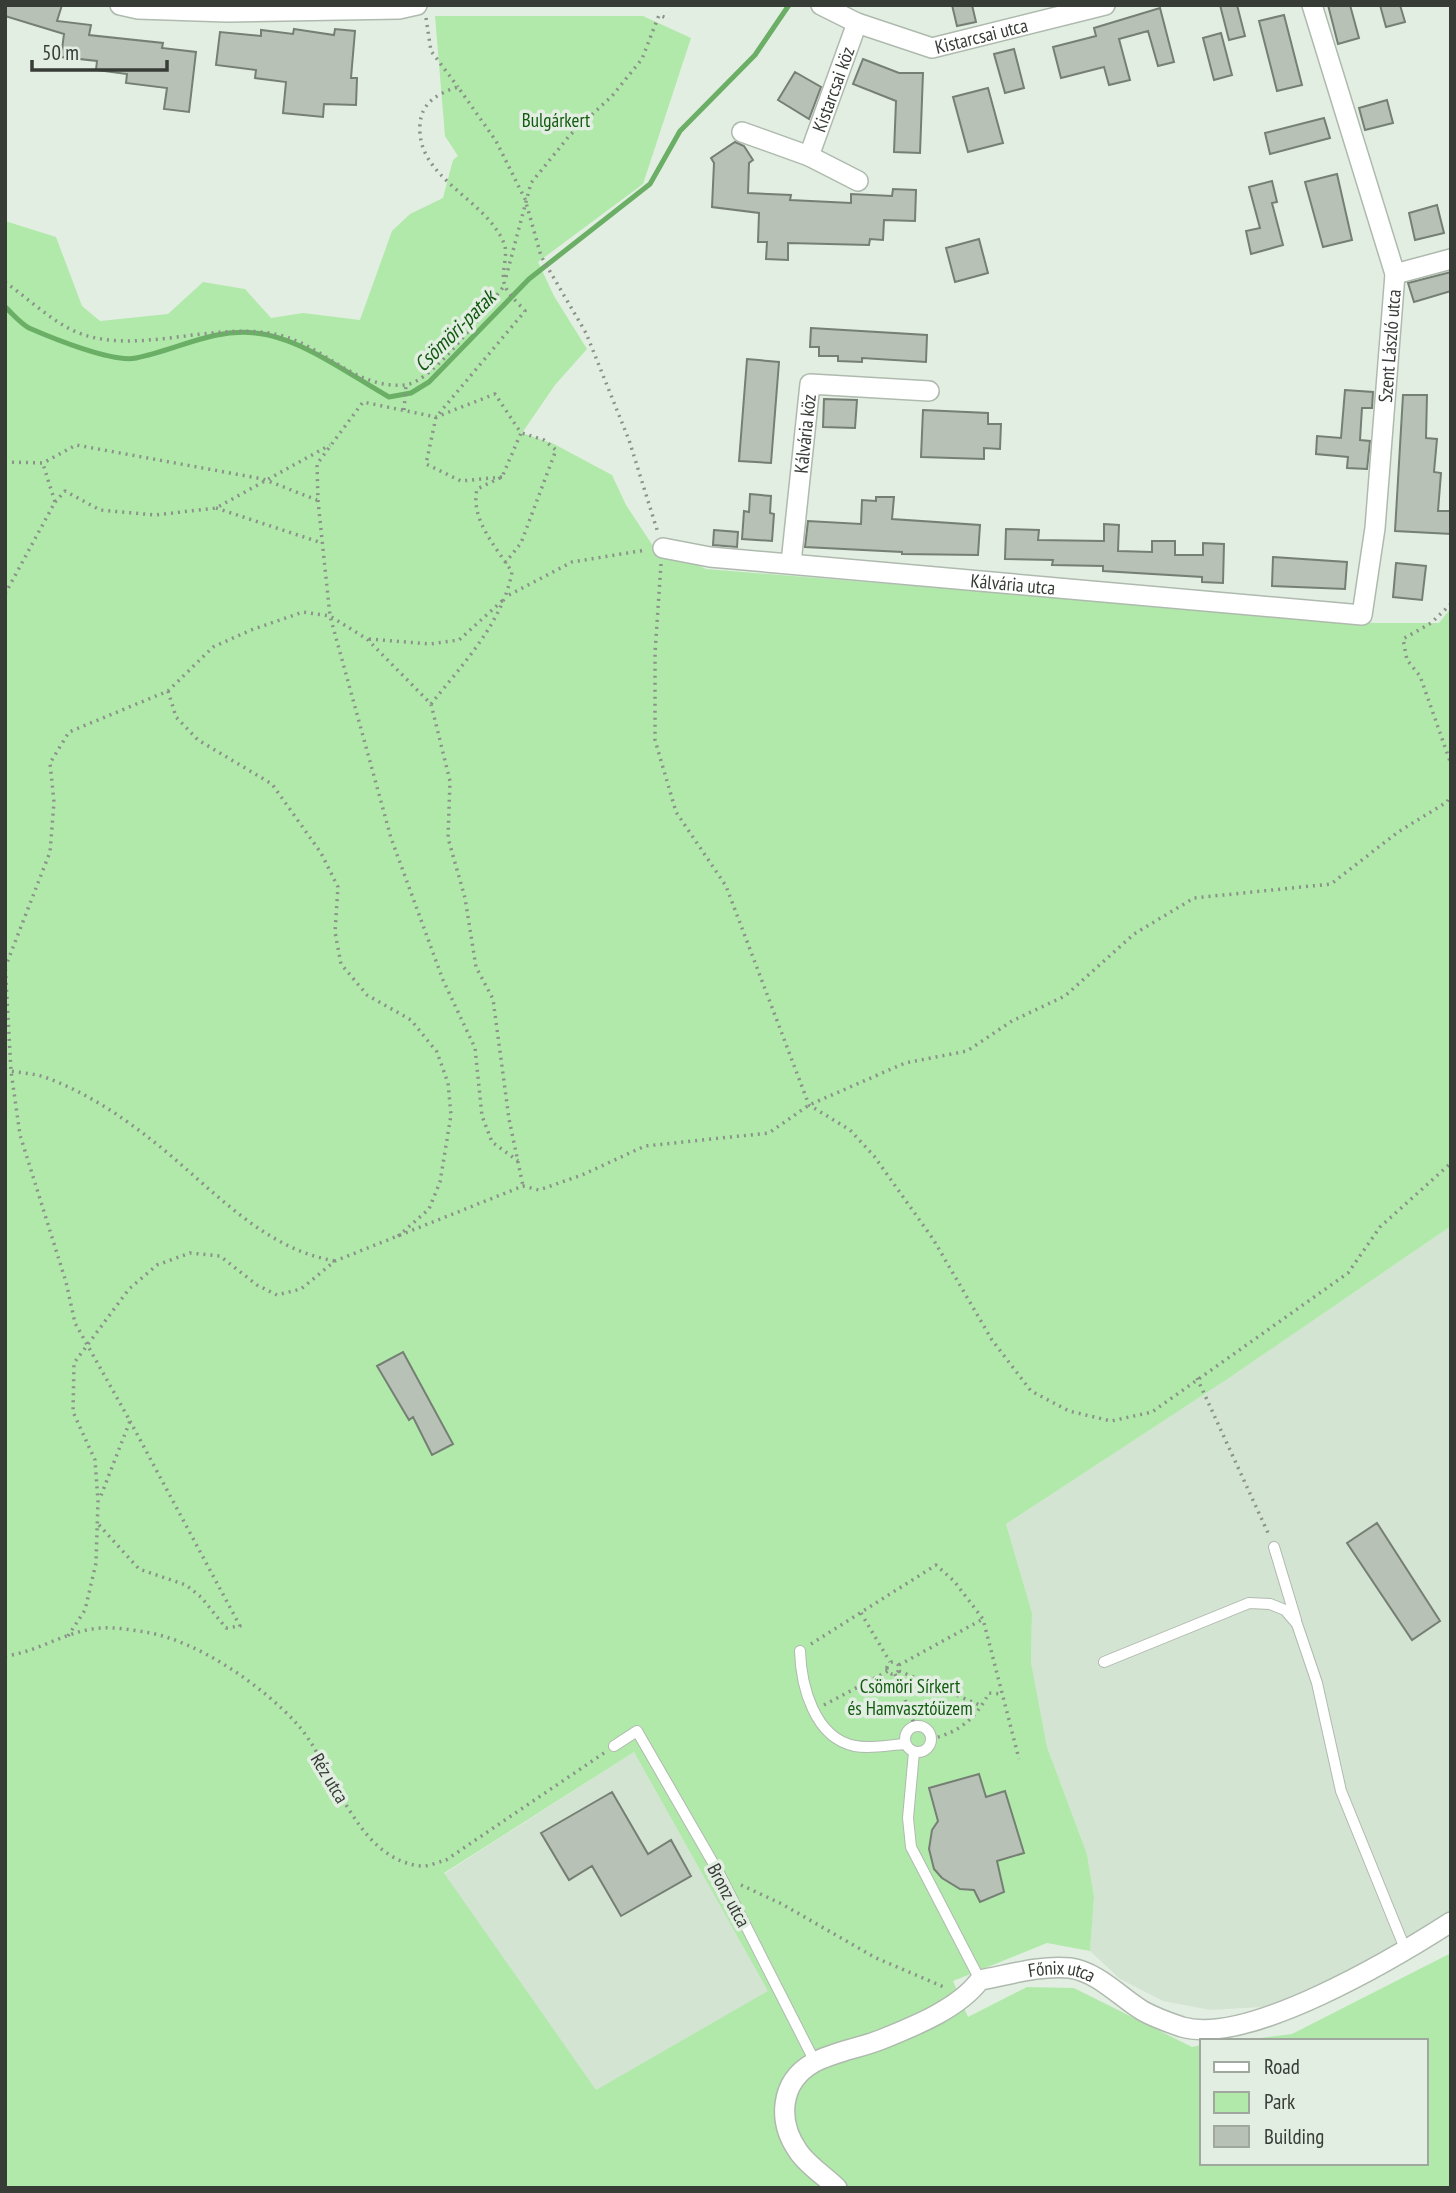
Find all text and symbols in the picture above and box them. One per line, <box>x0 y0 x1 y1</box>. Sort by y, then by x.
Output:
street label: Kistarcsai utca <box>932 13 1030 59</box>
scale bar <box>32 28 166 72</box>
text: 50 m <box>42 39 79 66</box>
street label: Kistarcsai köz <box>807 43 859 135</box>
park label: Bulgárkert <box>522 108 591 132</box>
water label: Csömöri-patak <box>408 282 503 377</box>
street label: Szent László utca <box>1373 288 1406 403</box>
street label: Kálvária köz <box>789 393 821 474</box>
street label: Kálvária utca <box>970 568 1056 600</box>
park label: Csömöri Sírkert és Hamvasztóüzem <box>847 1674 973 1720</box>
street label: Réz utca <box>306 1749 354 1807</box>
street label: Bronz utca <box>702 1859 756 1931</box>
street label: Főnix utca <box>1026 1955 1100 1987</box>
legend <box>1200 2039 1428 2165</box>
text: Road <box>1264 2053 1300 2080</box>
text: Park <box>1264 2088 1295 2115</box>
text: Building <box>1264 2123 1324 2150</box>

